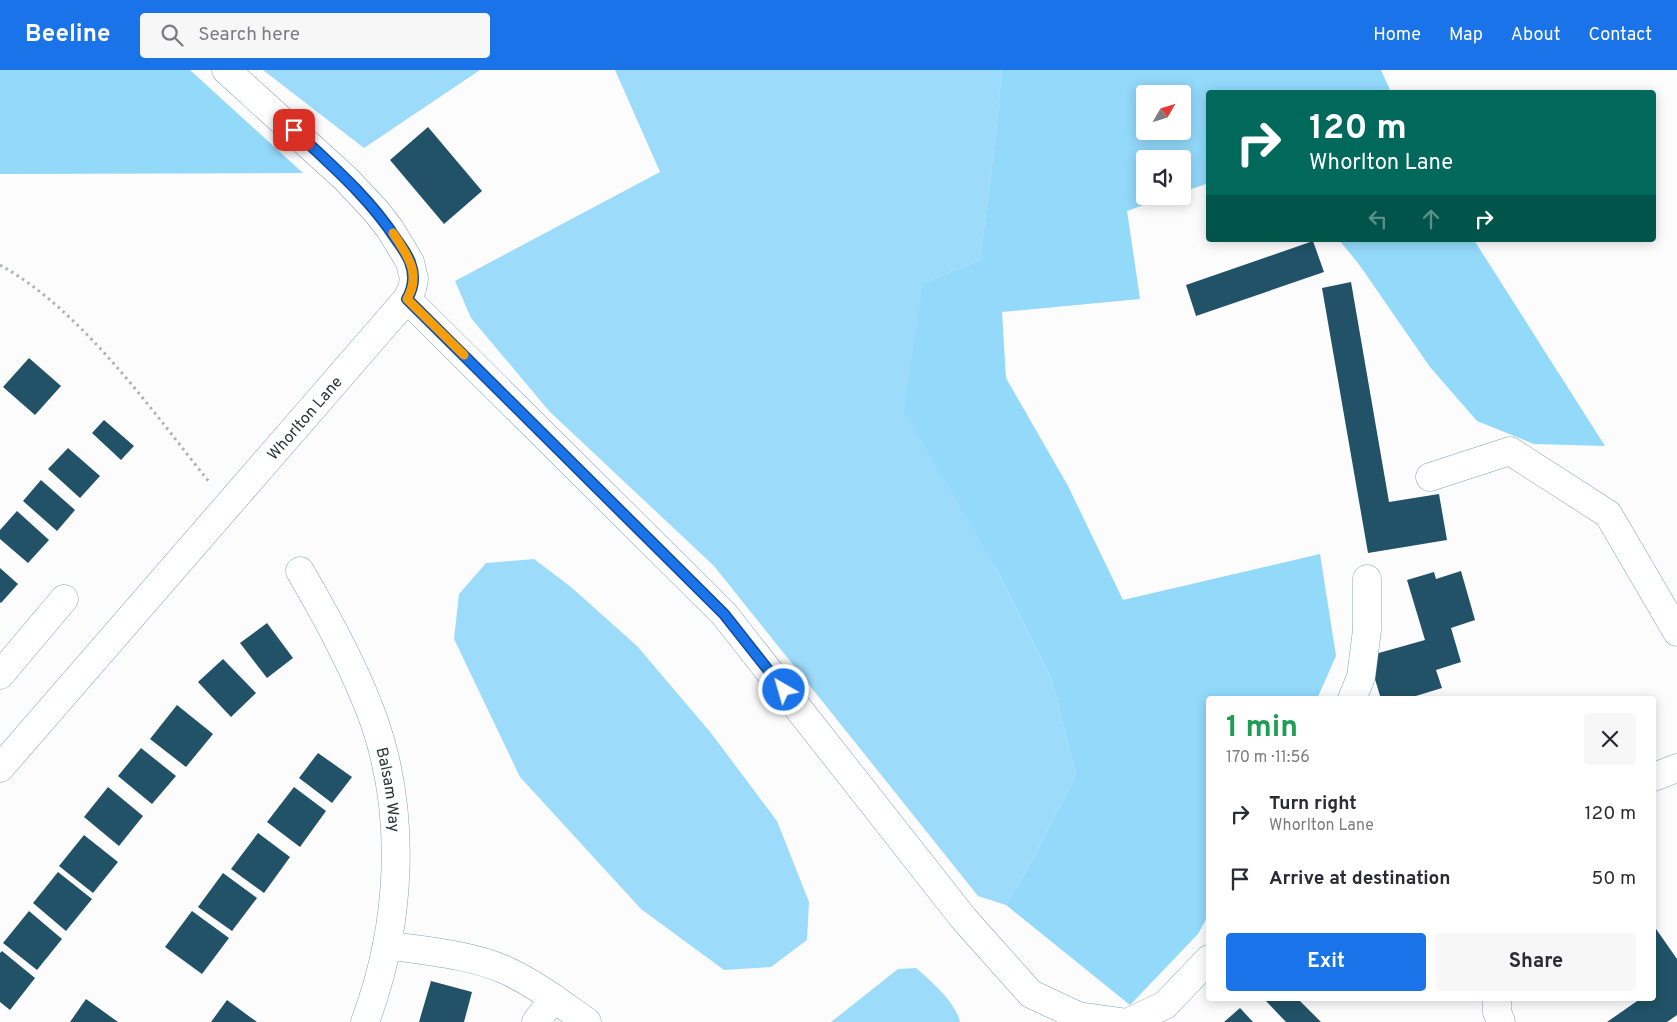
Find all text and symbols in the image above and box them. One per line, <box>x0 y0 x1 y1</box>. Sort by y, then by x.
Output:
search box <box>140 13 490 58</box>
text: Beeline <box>25 20 110 50</box>
icon: search <box>158 21 186 49</box>
text: Search here <box>198 23 300 47</box>
text: Home <box>1373 24 1421 47</box>
text: Map <box>1449 24 1483 47</box>
text: About <box>1511 24 1560 47</box>
text: Contact <box>1588 24 1652 47</box>
north arrow <box>1136 85 1191 140</box>
map controls <box>1136 85 1191 205</box>
text: 120 m <box>1309 107 1407 151</box>
pin <box>273 109 315 151</box>
icon: right <box>1226 110 1291 175</box>
icon: arrive <box>280 116 308 144</box>
button: sound <box>1136 150 1191 205</box>
text: Whorlton Lane <box>1309 150 1453 177</box>
icon: left <box>1364 205 1392 233</box>
icon: ahead <box>1417 205 1445 233</box>
icon: right <box>1470 205 1498 233</box>
street label: Whorlton Lane <box>264 373 348 465</box>
position arrow <box>757 663 809 715</box>
text: 1 min <box>1226 710 1298 747</box>
button: close <box>1584 713 1636 765</box>
street label: Balsam Way <box>370 745 403 833</box>
text: 170 m · 11:56 <box>1226 748 1310 768</box>
text: Turn right <box>1269 792 1357 816</box>
icon: right <box>1226 800 1254 828</box>
text: 120 m <box>1585 802 1636 826</box>
text: Whorlton Lane <box>1269 816 1374 836</box>
icon: arrive <box>1226 865 1254 893</box>
text: Arrive at destination <box>1269 867 1450 891</box>
text: 50 m <box>1591 867 1636 891</box>
button: Exit <box>1226 933 1426 991</box>
button: Share <box>1436 933 1636 991</box>

